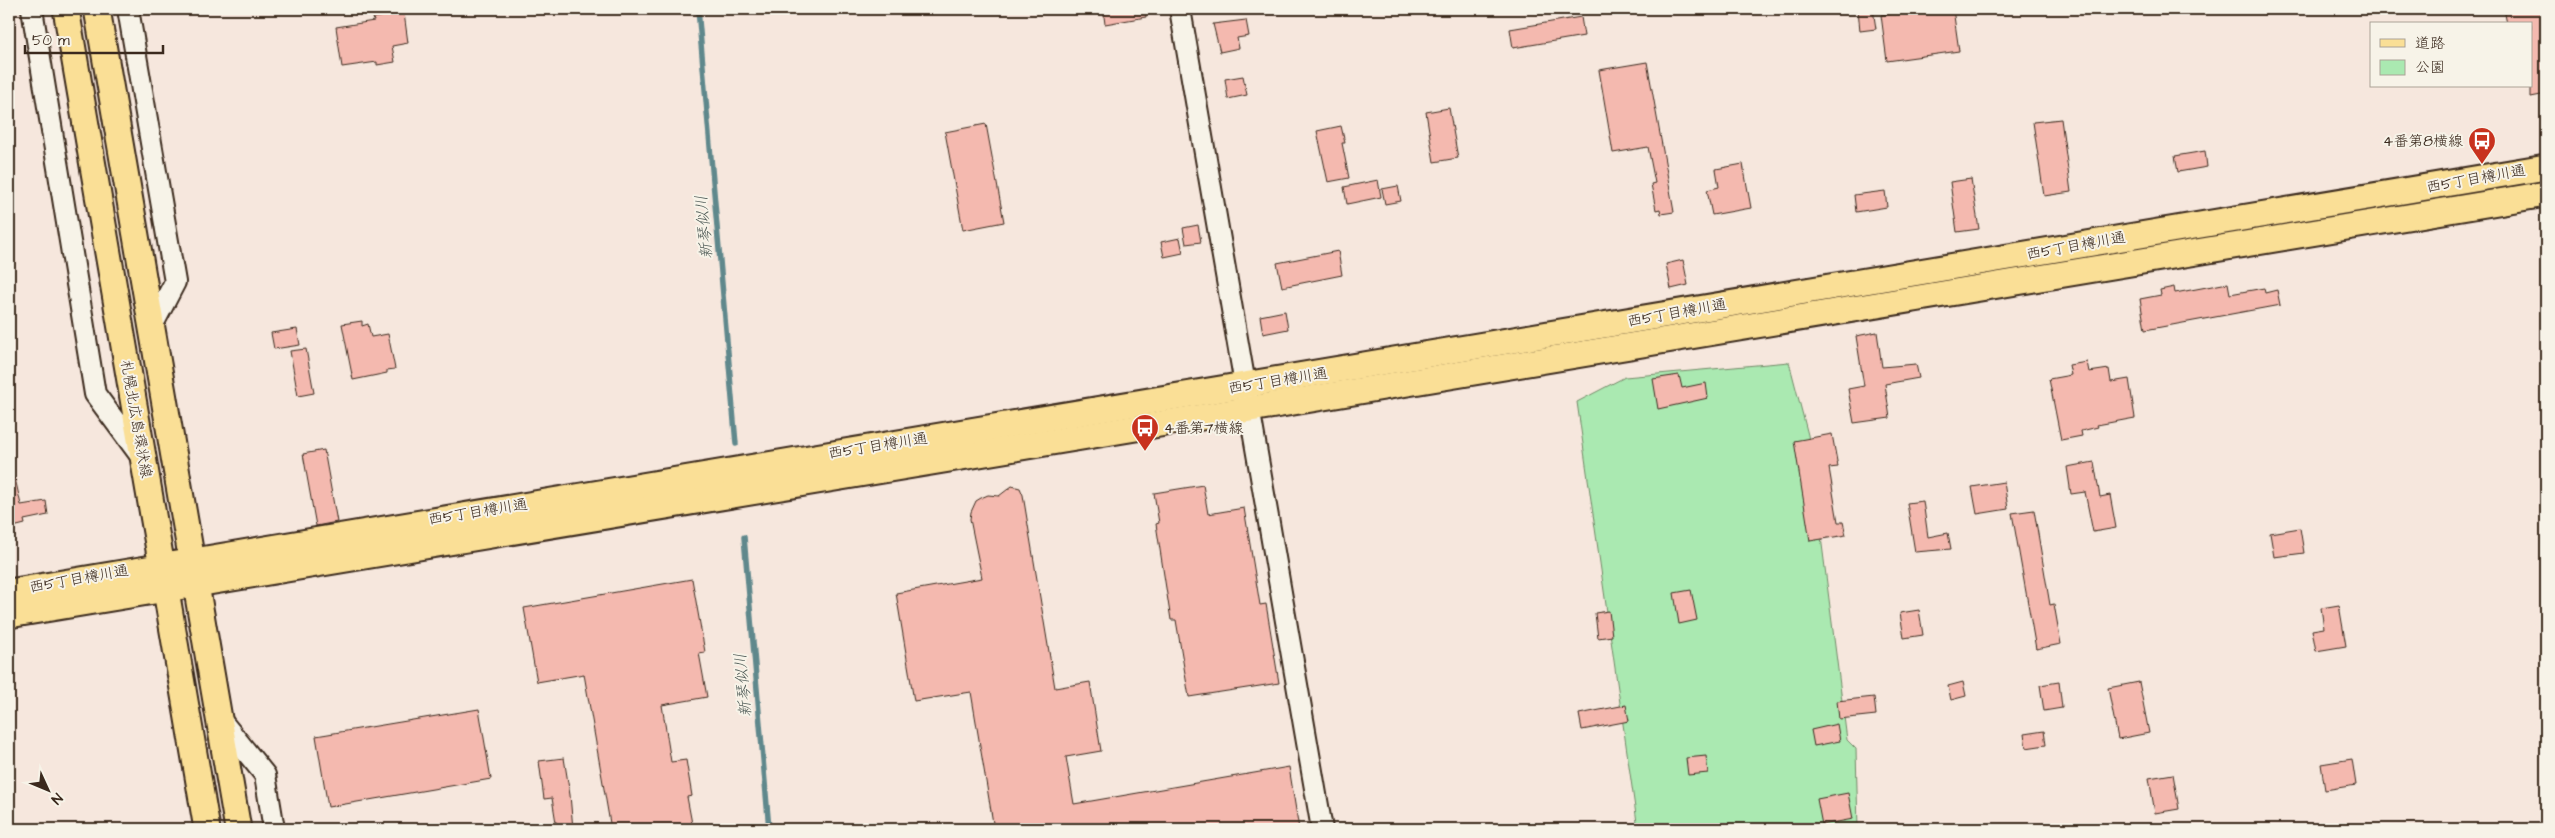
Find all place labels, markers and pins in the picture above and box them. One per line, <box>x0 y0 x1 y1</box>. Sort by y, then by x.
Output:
bus stop icon: 4番第8横線 <box>2467 126 2497 165</box>
place label: 4番第8横線 <box>2383 131 2463 152</box>
bus stop icon: 4番第7横線 <box>1130 413 1160 452</box>
place label: 4番第7横線 <box>1164 418 1243 439</box>

